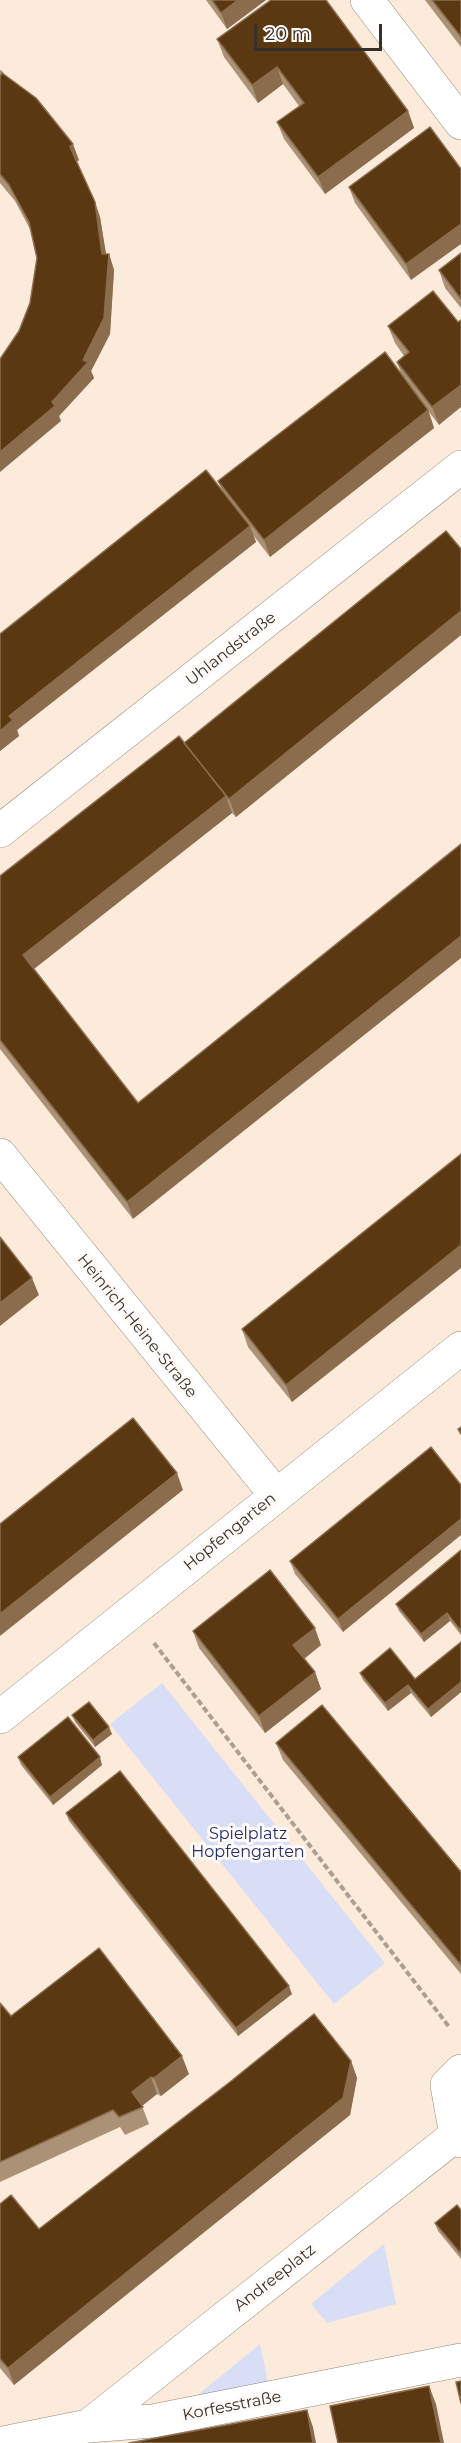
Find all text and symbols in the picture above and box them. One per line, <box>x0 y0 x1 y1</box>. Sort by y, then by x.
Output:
scale bar <box>257 12 384 50</box>
text: 20 m <box>265 23 311 45</box>
street label: Uhlandstraße <box>182 608 280 690</box>
street label: Heinrich-Heine-Straße <box>73 1250 201 1402</box>
street label: Hopfengarten <box>180 1489 280 1575</box>
park label: Spielplatz Hopfengarten <box>191 1824 305 1862</box>
street label: Andreeplatz <box>231 2240 319 2316</box>
street label: Korfesstraße <box>181 2387 283 2425</box>

